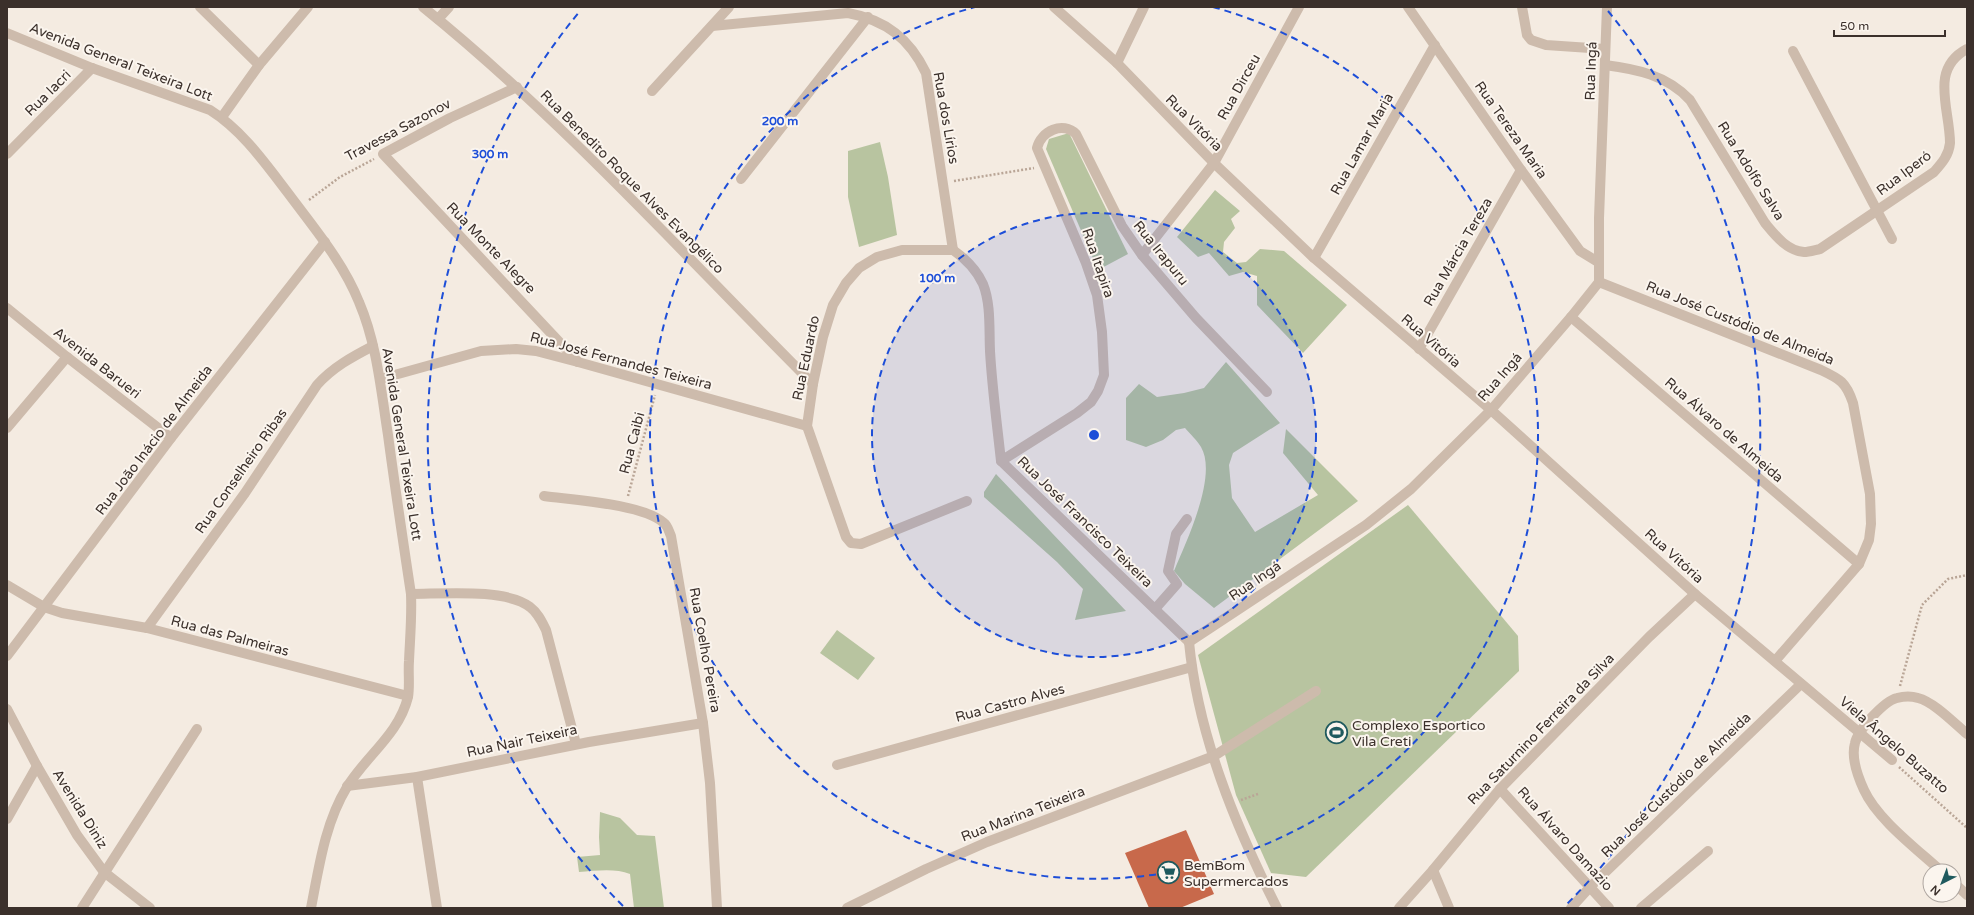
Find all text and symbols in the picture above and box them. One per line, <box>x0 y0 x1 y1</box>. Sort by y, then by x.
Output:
scale bar <box>1834 12 1945 38</box>
street label: Avenida General Teixeira Lott <box>27 19 216 105</box>
text: 50 m <box>1840 19 1869 33</box>
street label: Rua Ingá <box>1581 41 1601 101</box>
street label: Rua Dirceu <box>1214 51 1264 123</box>
street label: Rua Iacri <box>21 66 75 120</box>
street label: Rua dos Lírios <box>930 71 963 166</box>
street label: Rua Tereza Maria <box>1471 78 1551 182</box>
street label: Rua Benedito Roque Alves Evangélico <box>537 87 727 277</box>
street label: Rua Lamar Maria <box>1327 90 1397 198</box>
street label: Rua Vitória <box>1162 91 1226 155</box>
street label: Travessa Sazonov <box>342 95 454 165</box>
text: 200 m <box>762 114 798 128</box>
street label: Rua Adolfo Salva <box>1714 118 1788 224</box>
text: 300 m <box>472 147 508 161</box>
street label: Rua Iperó <box>1873 147 1935 199</box>
street label: Rua Márcia Tereza <box>1420 195 1496 309</box>
street label: Rua Monte Alegre <box>443 199 539 297</box>
street label: Rua Irapuru <box>1130 217 1192 289</box>
street label: Rua Itapira <box>1078 226 1118 300</box>
text: 100 m <box>919 271 955 285</box>
street label: Rua José Custódio de Almeida <box>1643 277 1837 369</box>
street label: Rua Vitória <box>1398 310 1464 372</box>
street label: Rua Eduardo <box>789 314 823 402</box>
street label: Avenida Barueri <box>50 324 144 402</box>
street label: Rua José Fernandes Teixeira <box>528 329 714 393</box>
street label: Avenida General Teixeira Lott <box>378 346 426 542</box>
street label: Rua Ingá <box>1474 349 1526 405</box>
street label: Rua João Inácio de Almeida <box>92 362 216 518</box>
street label: Rua Álvaro de Almeida <box>1661 374 1787 486</box>
street label: Rua Conselheiro Ribas <box>191 405 291 537</box>
street label: Rua Caibi <box>616 410 648 476</box>
centre of rings <box>1087 428 1101 442</box>
street label: Rua José Francisco Teixeira <box>1014 453 1156 591</box>
street label: Rua Vitória <box>1641 525 1707 587</box>
street label: Rua Ingá <box>1226 557 1284 605</box>
street label: Rua Coelho Pereira <box>686 586 724 714</box>
street label: Rua das Palmeiras <box>169 612 291 660</box>
street label: Rua Saturnino Ferreira da Silva <box>1464 650 1618 808</box>
street label: Rua Castro Alves <box>953 680 1067 726</box>
street label: Viela Ângelo Buzatto <box>1836 693 1952 797</box>
street label: Rua José Custódio de Almeida <box>1598 709 1754 861</box>
place label: Complexo Esportico Vila Creti <box>1352 717 1486 750</box>
sports icon: Complexo Esportico Vila Creti <box>1324 720 1350 746</box>
street label: Rua Nair Teixeira <box>465 721 579 761</box>
street label: Avenida Diniz <box>49 766 111 852</box>
street label: Rua Marina Teixeira <box>959 783 1087 845</box>
street label: Rua Álvaro Damazio <box>1514 783 1616 895</box>
place label: BemBom Supermercados <box>1184 857 1289 890</box>
supermarket icon: BemBom Supermercados <box>1156 860 1182 886</box>
north arrow <box>1922 863 1962 903</box>
text: N <box>1928 882 1943 898</box>

